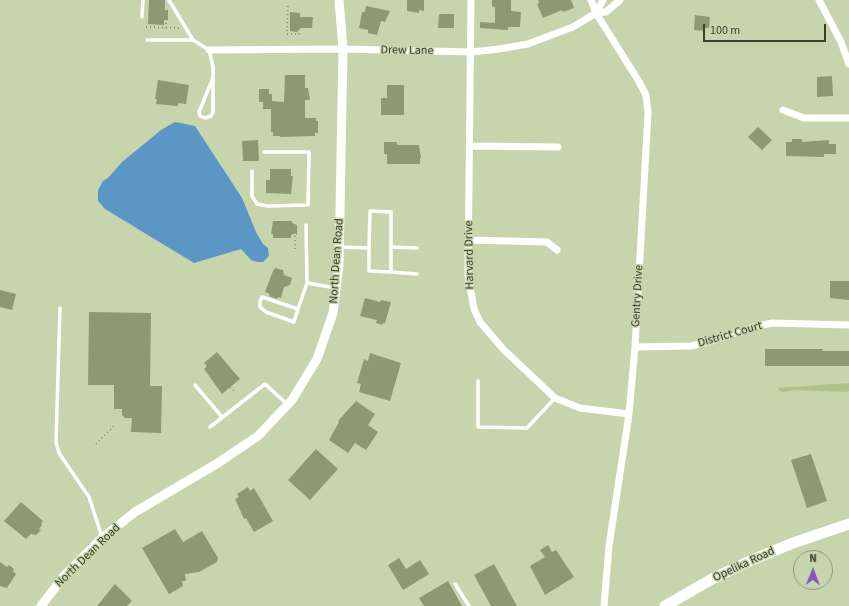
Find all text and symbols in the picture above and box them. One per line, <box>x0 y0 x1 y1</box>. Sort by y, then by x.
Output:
scale bar <box>705 16 828 42</box>
text: 100 m <box>710 22 740 39</box>
street label: Drew Lane <box>380 43 434 59</box>
street label: North Dean Road <box>327 218 347 304</box>
street label: Harvard Drive <box>462 220 478 290</box>
street label: Gentry Drive <box>629 264 647 328</box>
street label: District Court <box>696 319 764 351</box>
street label: North Dean Road <box>52 521 124 591</box>
street label: Opelika Road <box>711 544 777 586</box>
north arrow <box>793 550 833 590</box>
text: N <box>809 551 817 566</box>

